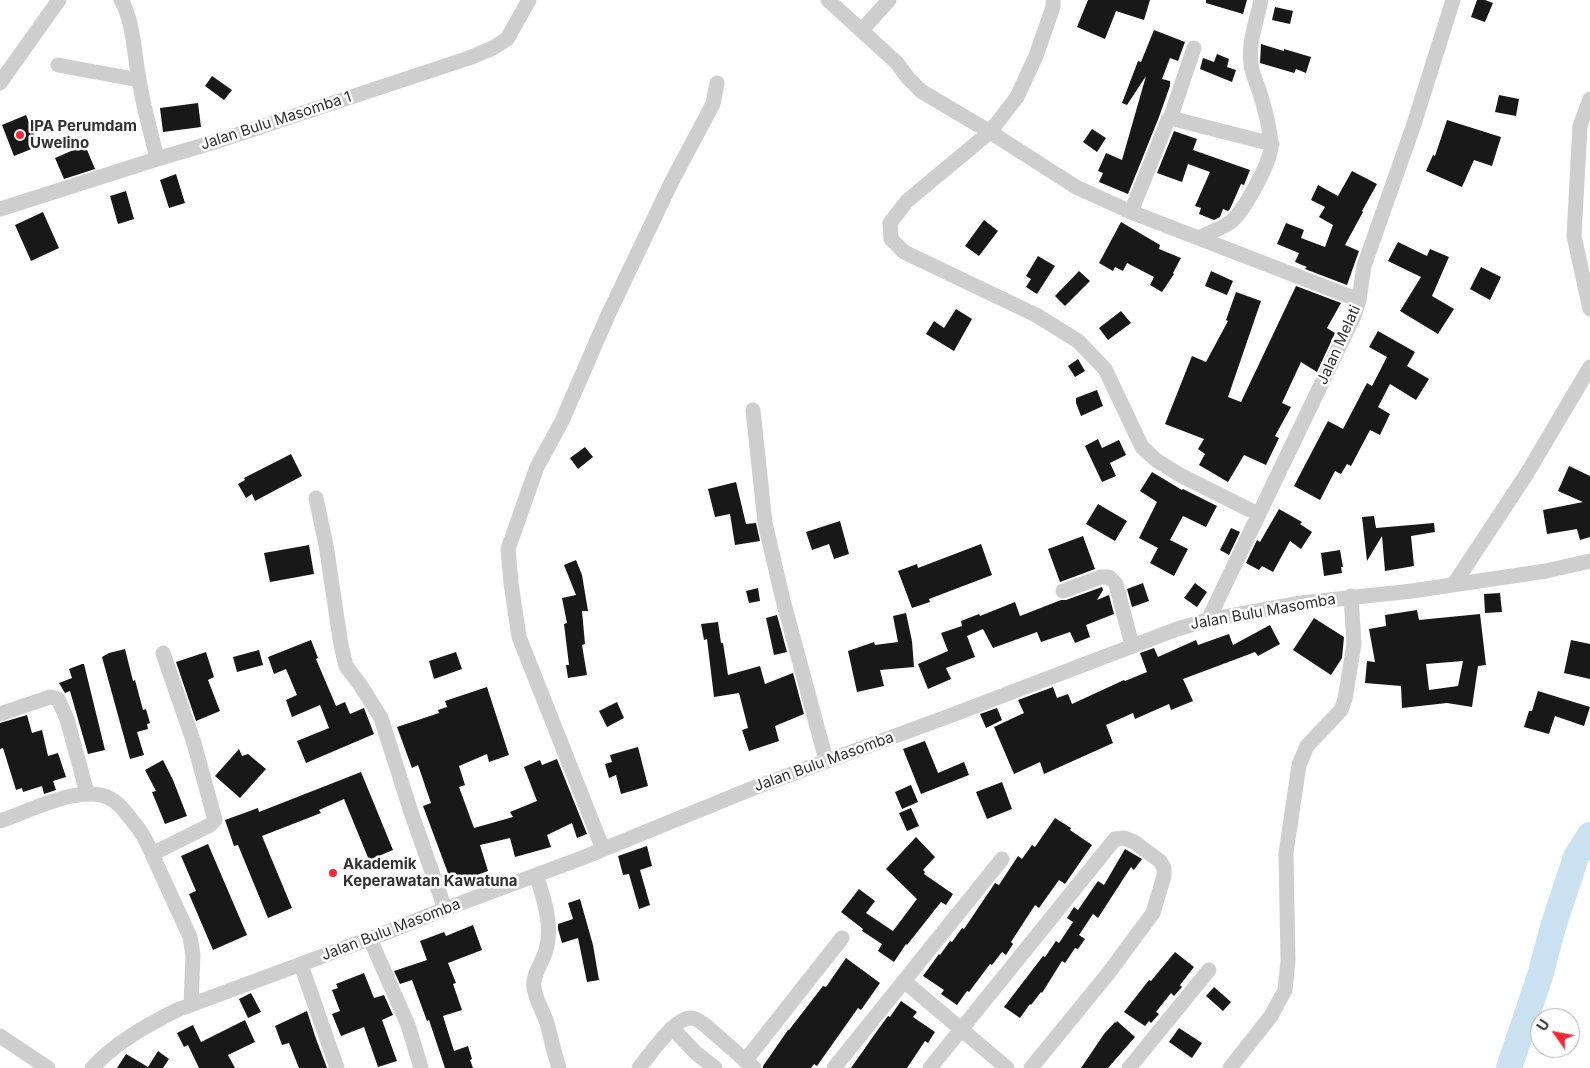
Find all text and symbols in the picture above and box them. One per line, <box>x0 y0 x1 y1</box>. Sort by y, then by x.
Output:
street label: Jalan Bulu Masomba 1 <box>198 88 354 154</box>
place label: IPA Perumdam Uwelino <box>30 117 137 152</box>
marker: IPA Perumdam Uwelino <box>14 129 26 141</box>
street label: Jalan Melati <box>1313 303 1365 387</box>
street label: Jalan Bulu Masomba <box>1189 590 1337 634</box>
street label: Jalan Bulu Masomba <box>752 728 896 796</box>
place label: Akademik Keperawatan Kawatuna <box>343 855 518 890</box>
marker: Akademik Keperawatan Kawatuna <box>327 867 339 879</box>
street label: Jalan Bulu Masomba <box>319 895 463 965</box>
north arrow <box>1530 1008 1580 1058</box>
text: U <box>1533 1016 1553 1034</box>

